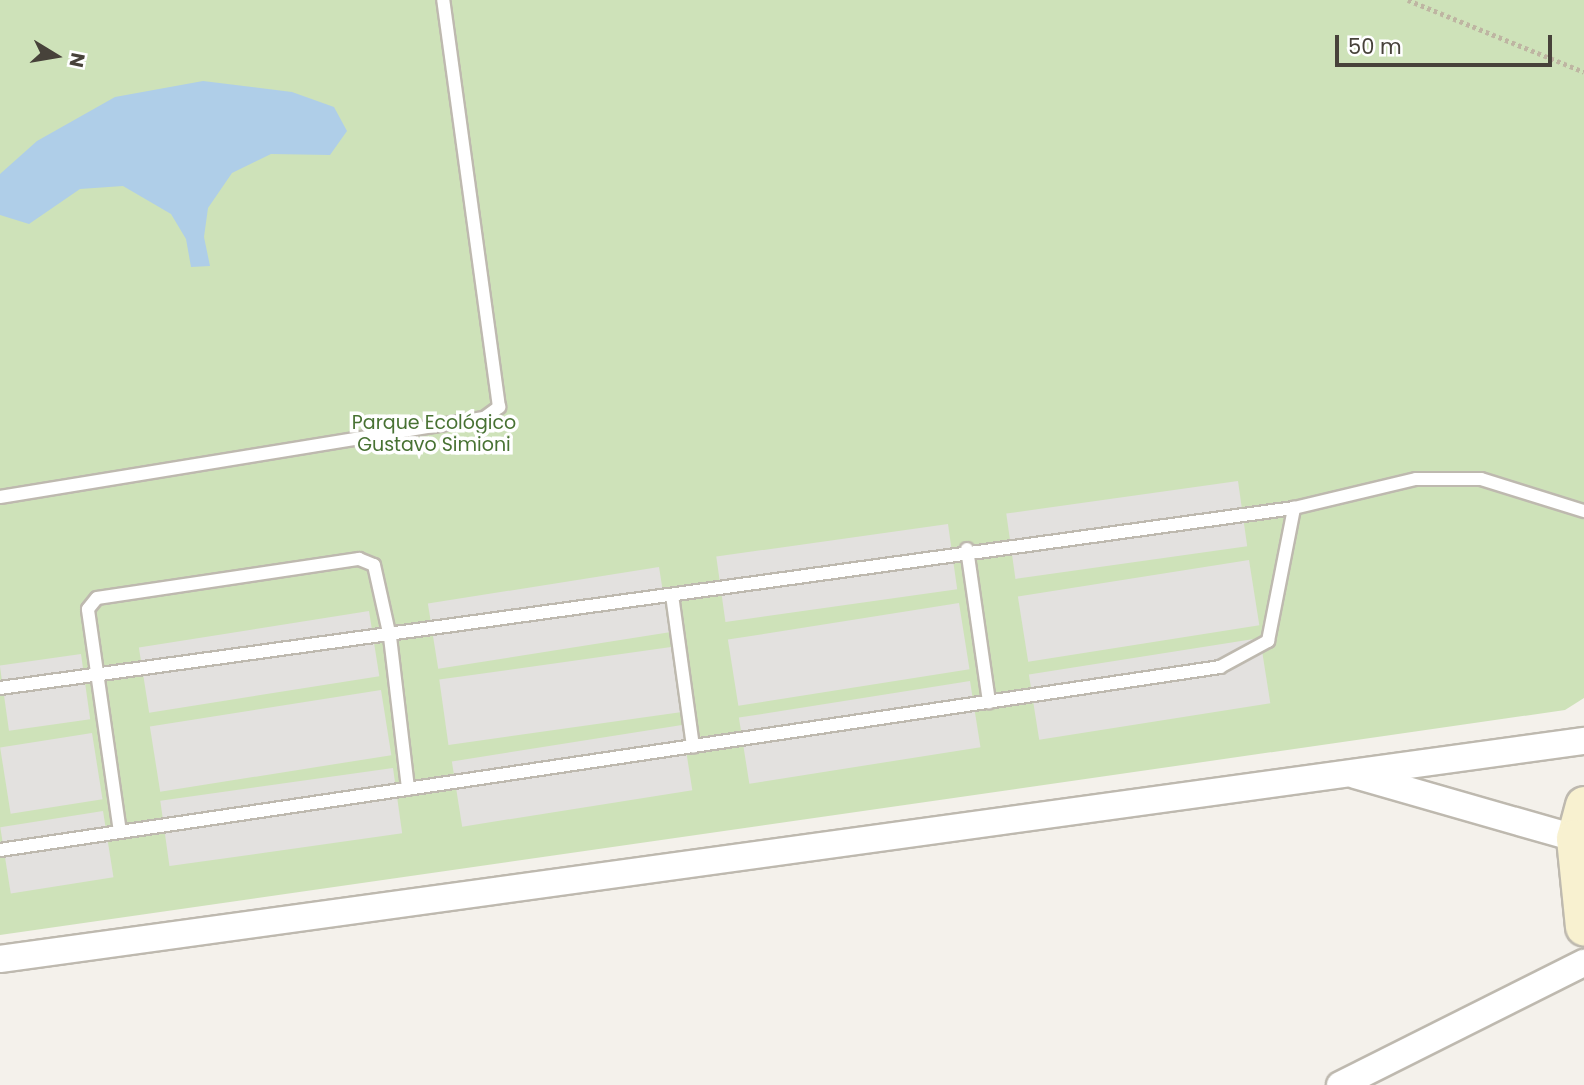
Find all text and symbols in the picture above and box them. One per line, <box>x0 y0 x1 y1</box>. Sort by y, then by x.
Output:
north arrow <box>21 21 91 91</box>
scale bar <box>1339 21 1556 65</box>
text: 50 m <box>1348 32 1402 61</box>
text: N <box>62 51 92 70</box>
park label: Parque Ecológico Gustavo Simioni <box>352 412 516 456</box>

